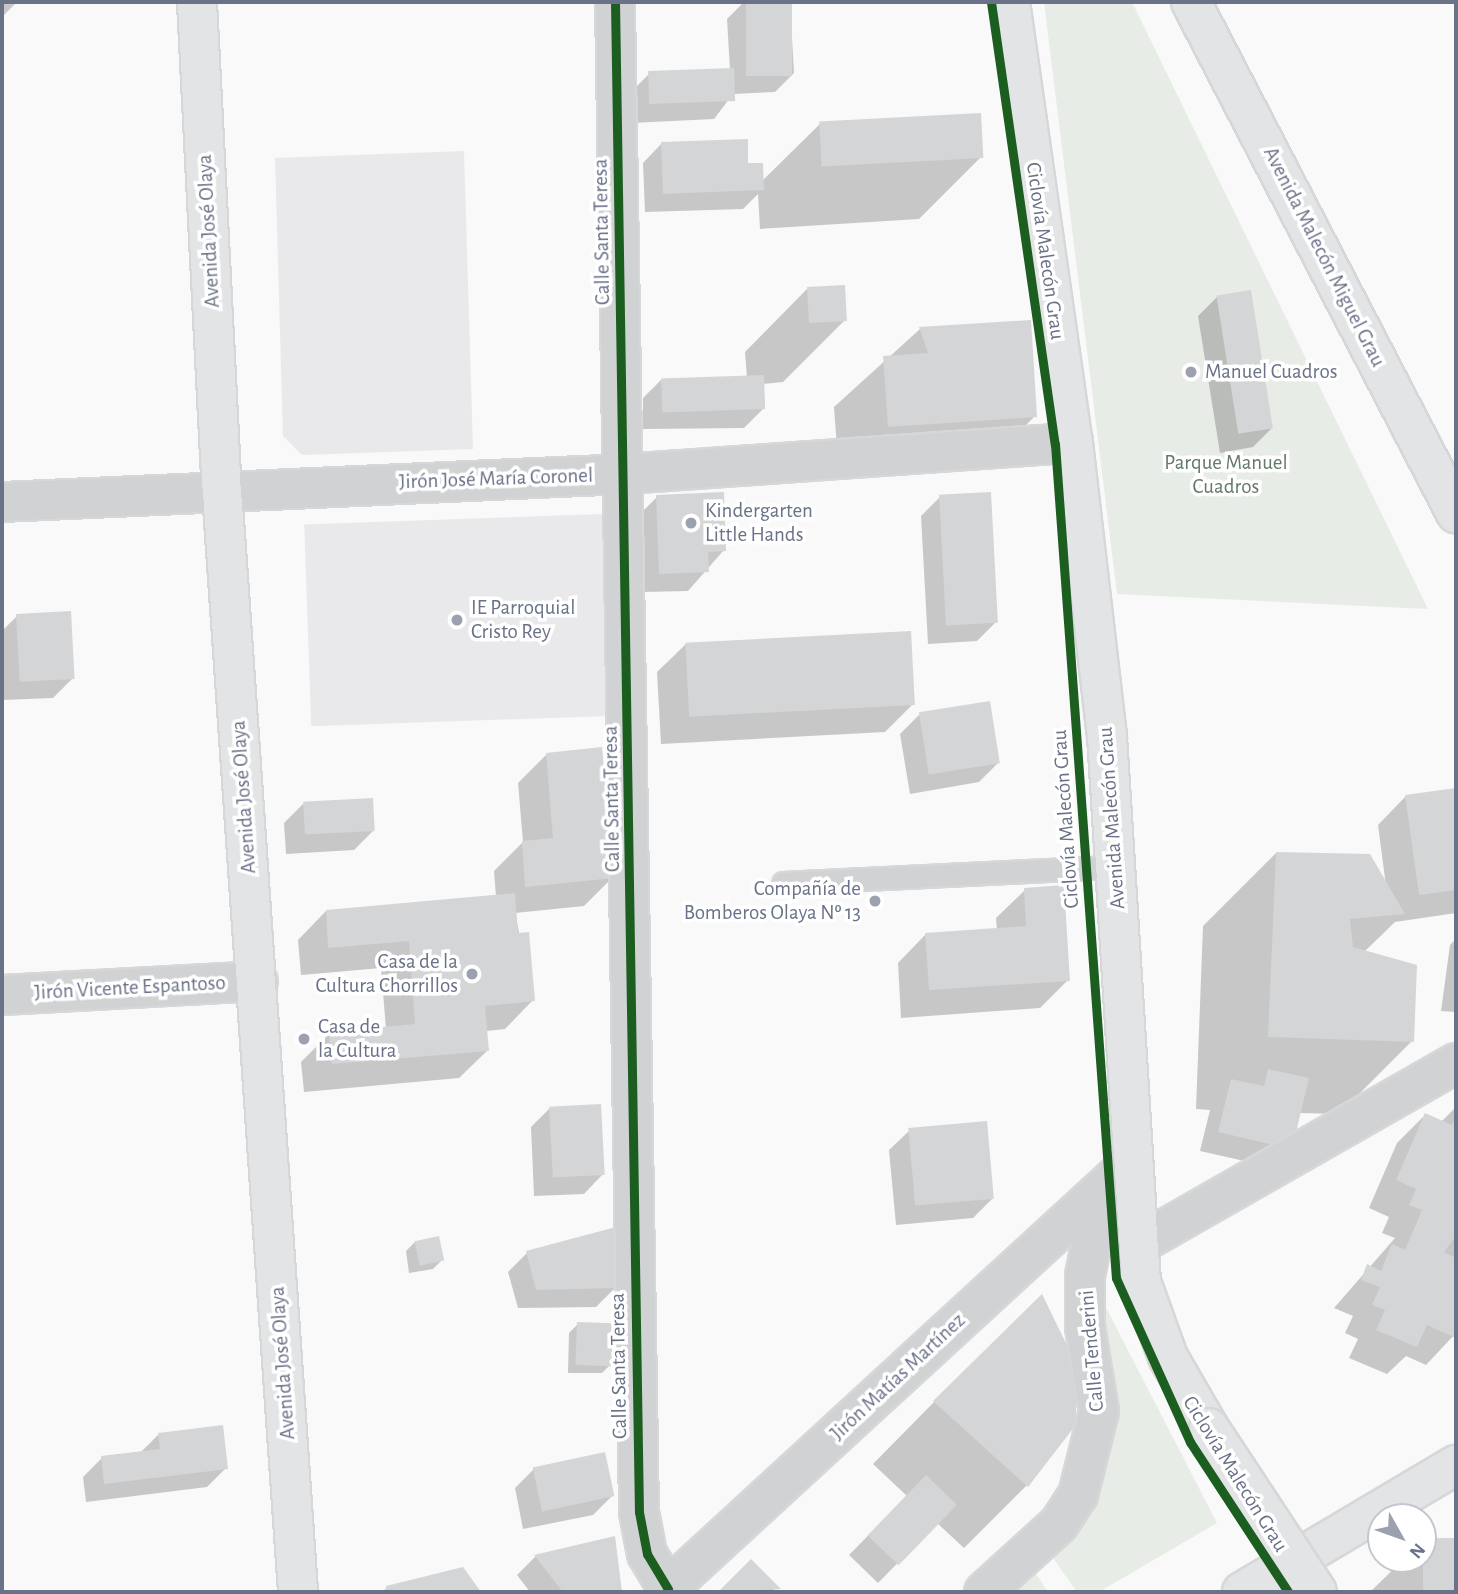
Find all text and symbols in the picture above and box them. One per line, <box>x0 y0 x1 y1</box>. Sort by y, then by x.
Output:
street label: Avenida Malecón Miguel Grau <box>1258 143 1390 371</box>
street label: Avenida José Olaya <box>192 154 226 308</box>
street label: Calle Santa Teresa <box>588 159 616 305</box>
street label: Ciclovía Malecón Grau <box>1020 161 1070 341</box>
place label: Manuel Cuadros <box>1205 359 1337 385</box>
marker: Manuel Cuadros <box>1183 364 1199 380</box>
park label: Parque Manuel Cuadros <box>1164 450 1288 500</box>
street label: Jirón José María Coronel <box>399 463 593 495</box>
place label: Kindergarten Little Hands <box>705 498 813 548</box>
marker: Kindergarten Little Hands <box>683 515 699 531</box>
place label: IE Parroquial Cristo Rey <box>471 595 575 645</box>
marker: IE Parroquial Cristo Rey <box>449 612 465 628</box>
street label: Avenida José Olaya <box>226 720 262 874</box>
street label: Calle Santa Teresa <box>598 726 626 872</box>
street label: Avenida Malecón Grau <box>1093 726 1131 910</box>
street label: Ciclovía Malecón Grau <box>1047 729 1085 909</box>
place label: Compañía de Bomberos Olaya Nº 13 <box>684 876 861 926</box>
marker: Compañía de Bomberos Olaya Nº 13 <box>867 893 883 909</box>
place label: Casa de la Cultura Chorrillos <box>315 949 458 999</box>
marker: Casa de la Cultura Chorrillos <box>464 966 480 982</box>
street label: Jirón Vicente Espantoso <box>34 970 226 1006</box>
place label: Casa de la Cultura <box>318 1014 396 1064</box>
marker: Casa de la Cultura <box>296 1031 312 1047</box>
street label: Avenida José Olaya <box>265 1286 301 1440</box>
street label: Calle Tenderini <box>1074 1289 1110 1413</box>
street label: Calle Santa Teresa <box>605 1293 633 1439</box>
street label: Jirón Matías Martínez <box>825 1308 971 1446</box>
street label: Ciclovía Malecón Grau <box>1177 1391 1293 1557</box>
north arrow <box>1367 1503 1437 1573</box>
text: N <box>1405 1539 1428 1562</box>

